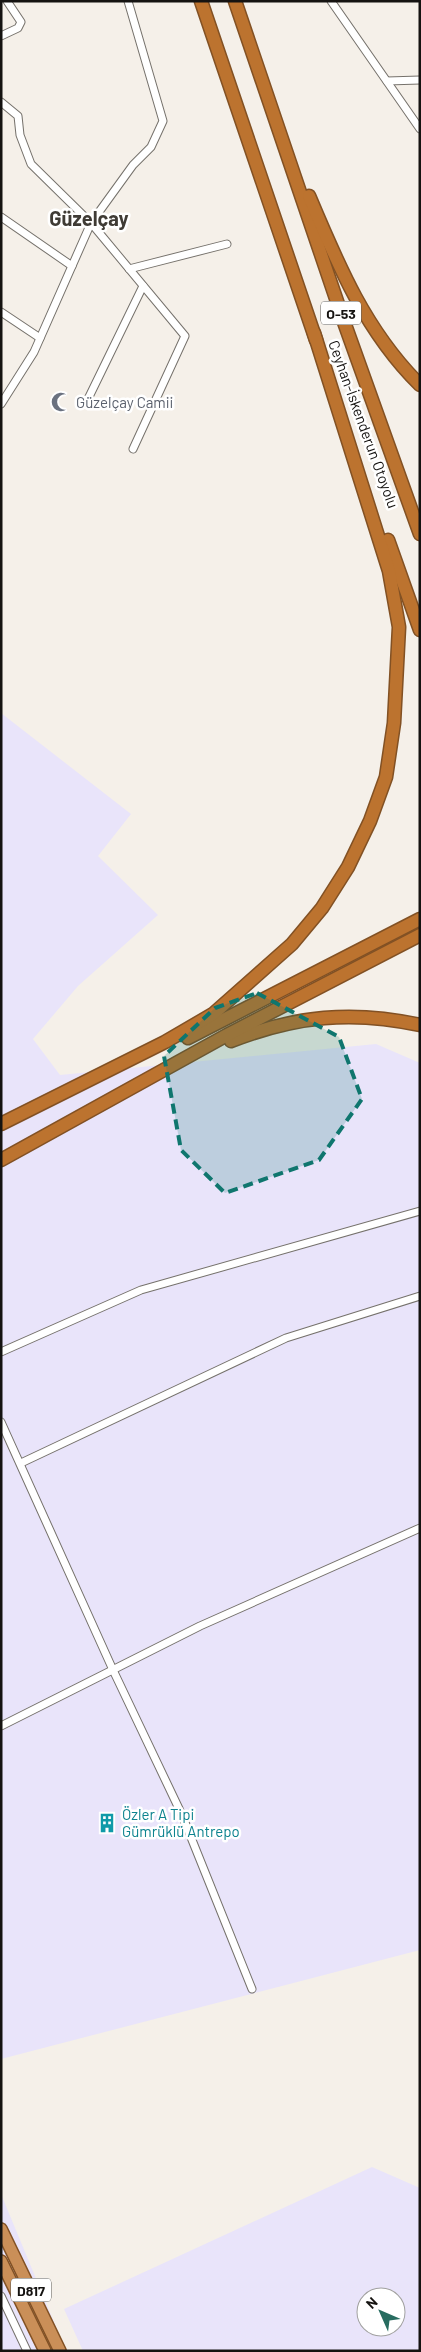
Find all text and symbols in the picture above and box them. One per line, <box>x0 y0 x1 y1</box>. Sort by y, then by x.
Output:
district label: Güzelçay <box>49 206 129 230</box>
road number: O-53 <box>321 302 361 324</box>
street label: Ceyhan-İskenderun Otoyolu <box>325 338 403 510</box>
mosque icon: Güzelçay Camii <box>50 391 72 413</box>
place label: Güzelçay Camii <box>76 393 173 411</box>
place label: Özler A Tipi Gümrüklü Antrepo <box>122 1805 240 1840</box>
building icon: Özler A Tipi Gümrüklü Antrepo <box>96 1812 118 1834</box>
road number: D817 <box>11 2278 51 2302</box>
north arrow <box>356 2287 406 2337</box>
text: N <box>362 2293 381 2312</box>

